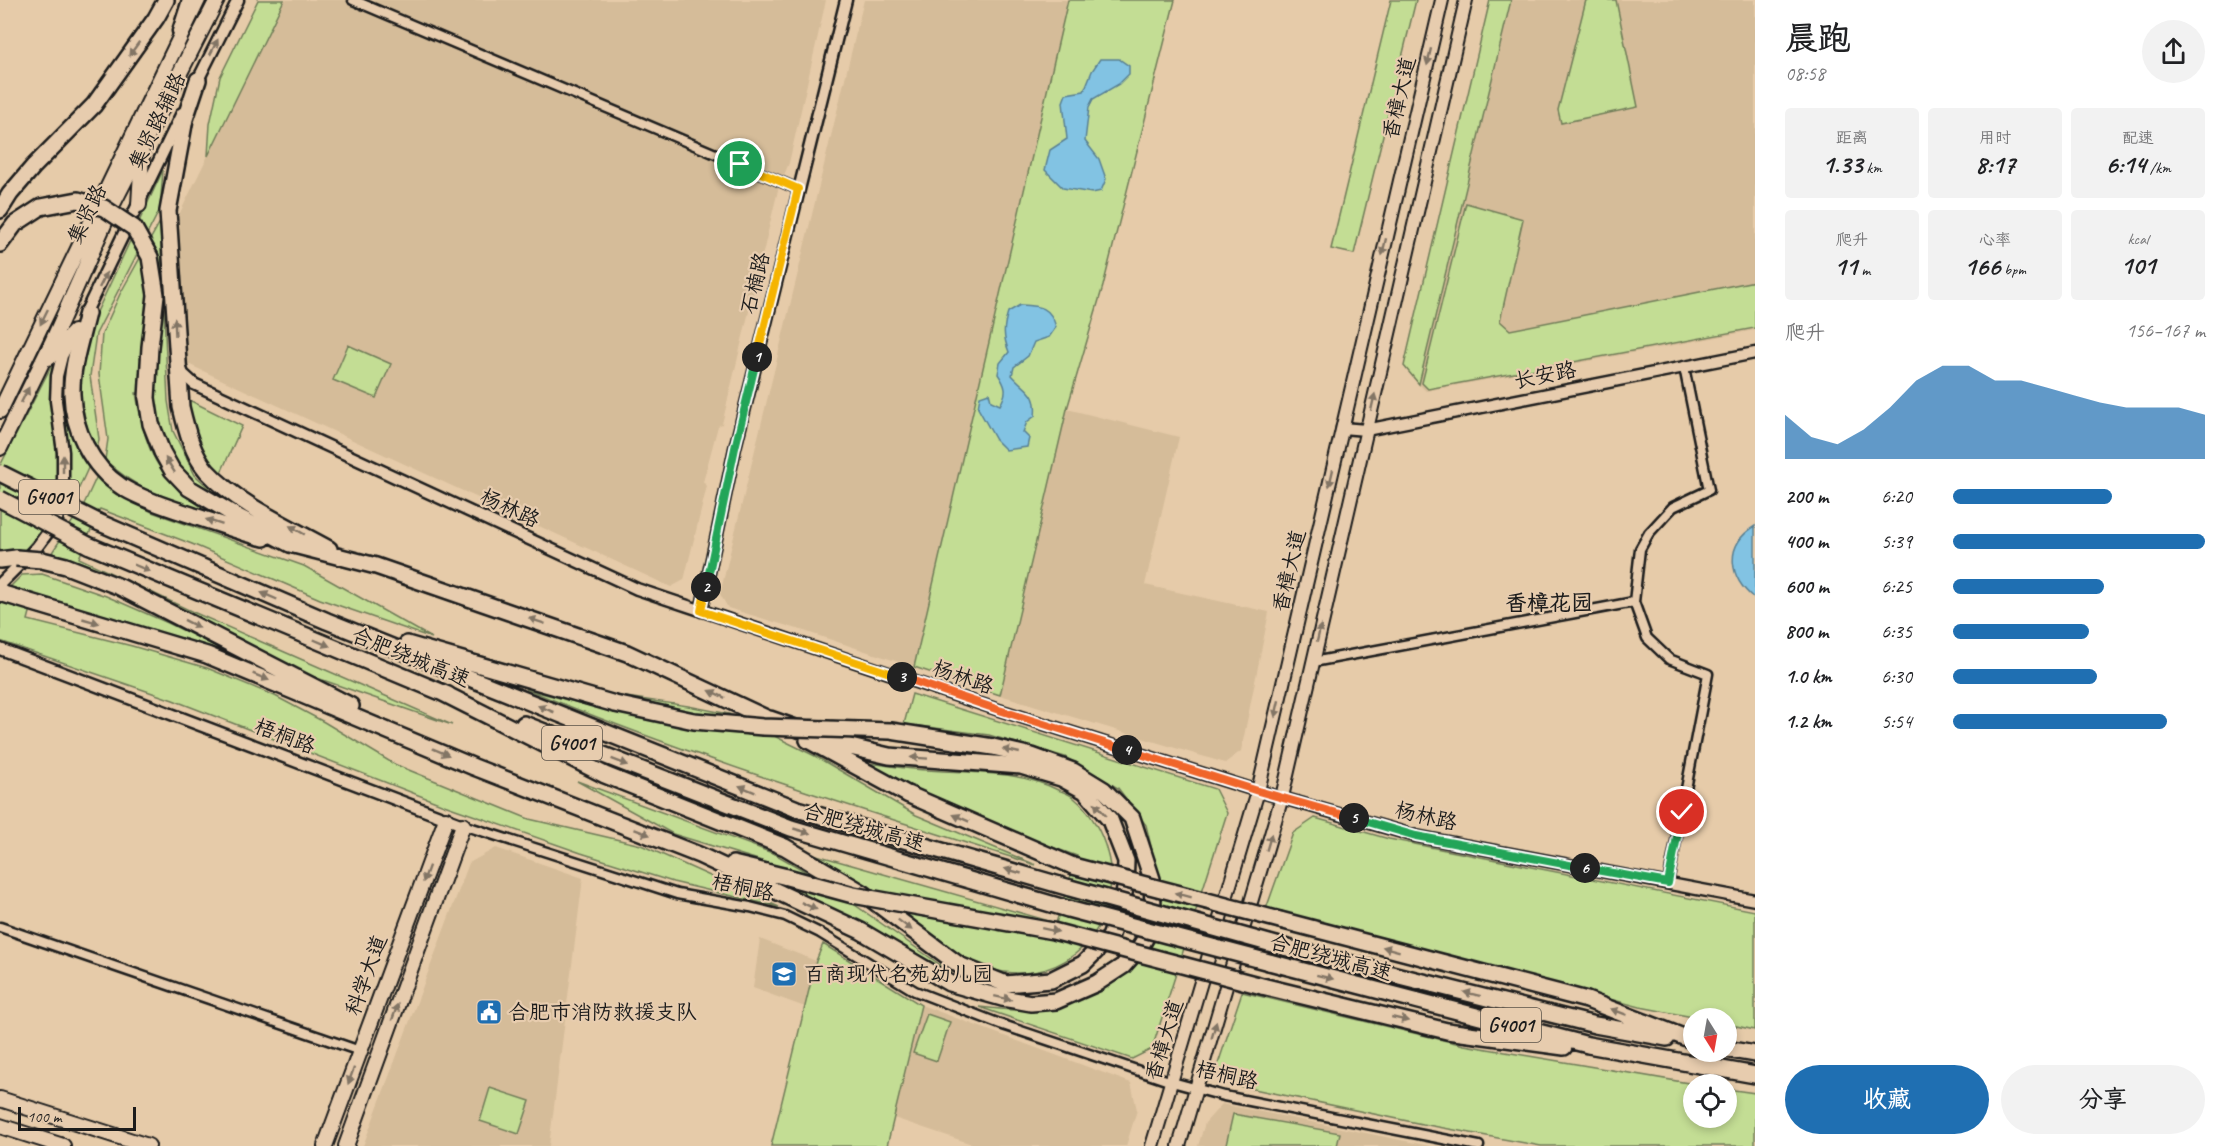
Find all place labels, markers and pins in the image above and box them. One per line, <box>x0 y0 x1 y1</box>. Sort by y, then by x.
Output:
pin <box>714 138 765 189</box>
pin: 1 <box>742 342 772 372</box>
pin: 2 <box>691 572 721 602</box>
pin: 3 <box>887 662 917 692</box>
pin: 4 <box>1112 735 1142 765</box>
pin <box>1656 786 1707 837</box>
pin: 5 <box>1339 803 1369 833</box>
pin: 6 <box>1570 853 1600 883</box>
school or university icon: 百商现代名苑幼儿园 <box>769 959 799 989</box>
place label: 百商现代名苑幼儿园 <box>804 961 993 987</box>
public building icon: 合肥市消防救援支队 <box>474 997 504 1027</box>
place label: 合肥市消防救援支队 <box>508 999 697 1025</box>

